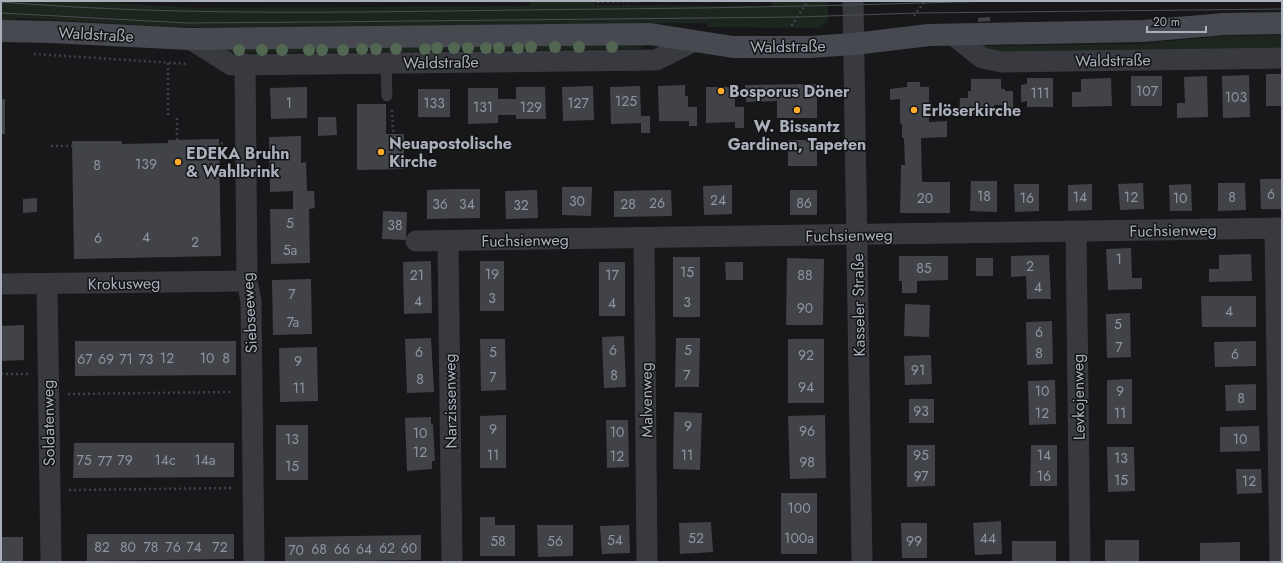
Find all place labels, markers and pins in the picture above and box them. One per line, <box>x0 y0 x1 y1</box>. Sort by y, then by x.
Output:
place label: Bosporus Döner <box>729 80 850 103</box>
marker: Bosporus Döner <box>716 86 726 96</box>
place label: Erlöserkirche <box>922 99 1021 122</box>
marker: W. Bissantz Gardinen, Tapeten <box>792 105 802 115</box>
marker: Erlöserkirche <box>909 105 919 115</box>
place label: W. Bissantz Gardinen, Tapeten <box>728 115 866 156</box>
place label: Neuapostolische Kirche <box>389 132 512 173</box>
place label: EDEKA Bruhn & Wahlbrink <box>186 142 289 183</box>
marker: Neuapostolische Kirche <box>376 147 386 157</box>
marker: EDEKA Bruhn & Wahlbrink <box>173 157 183 167</box>

